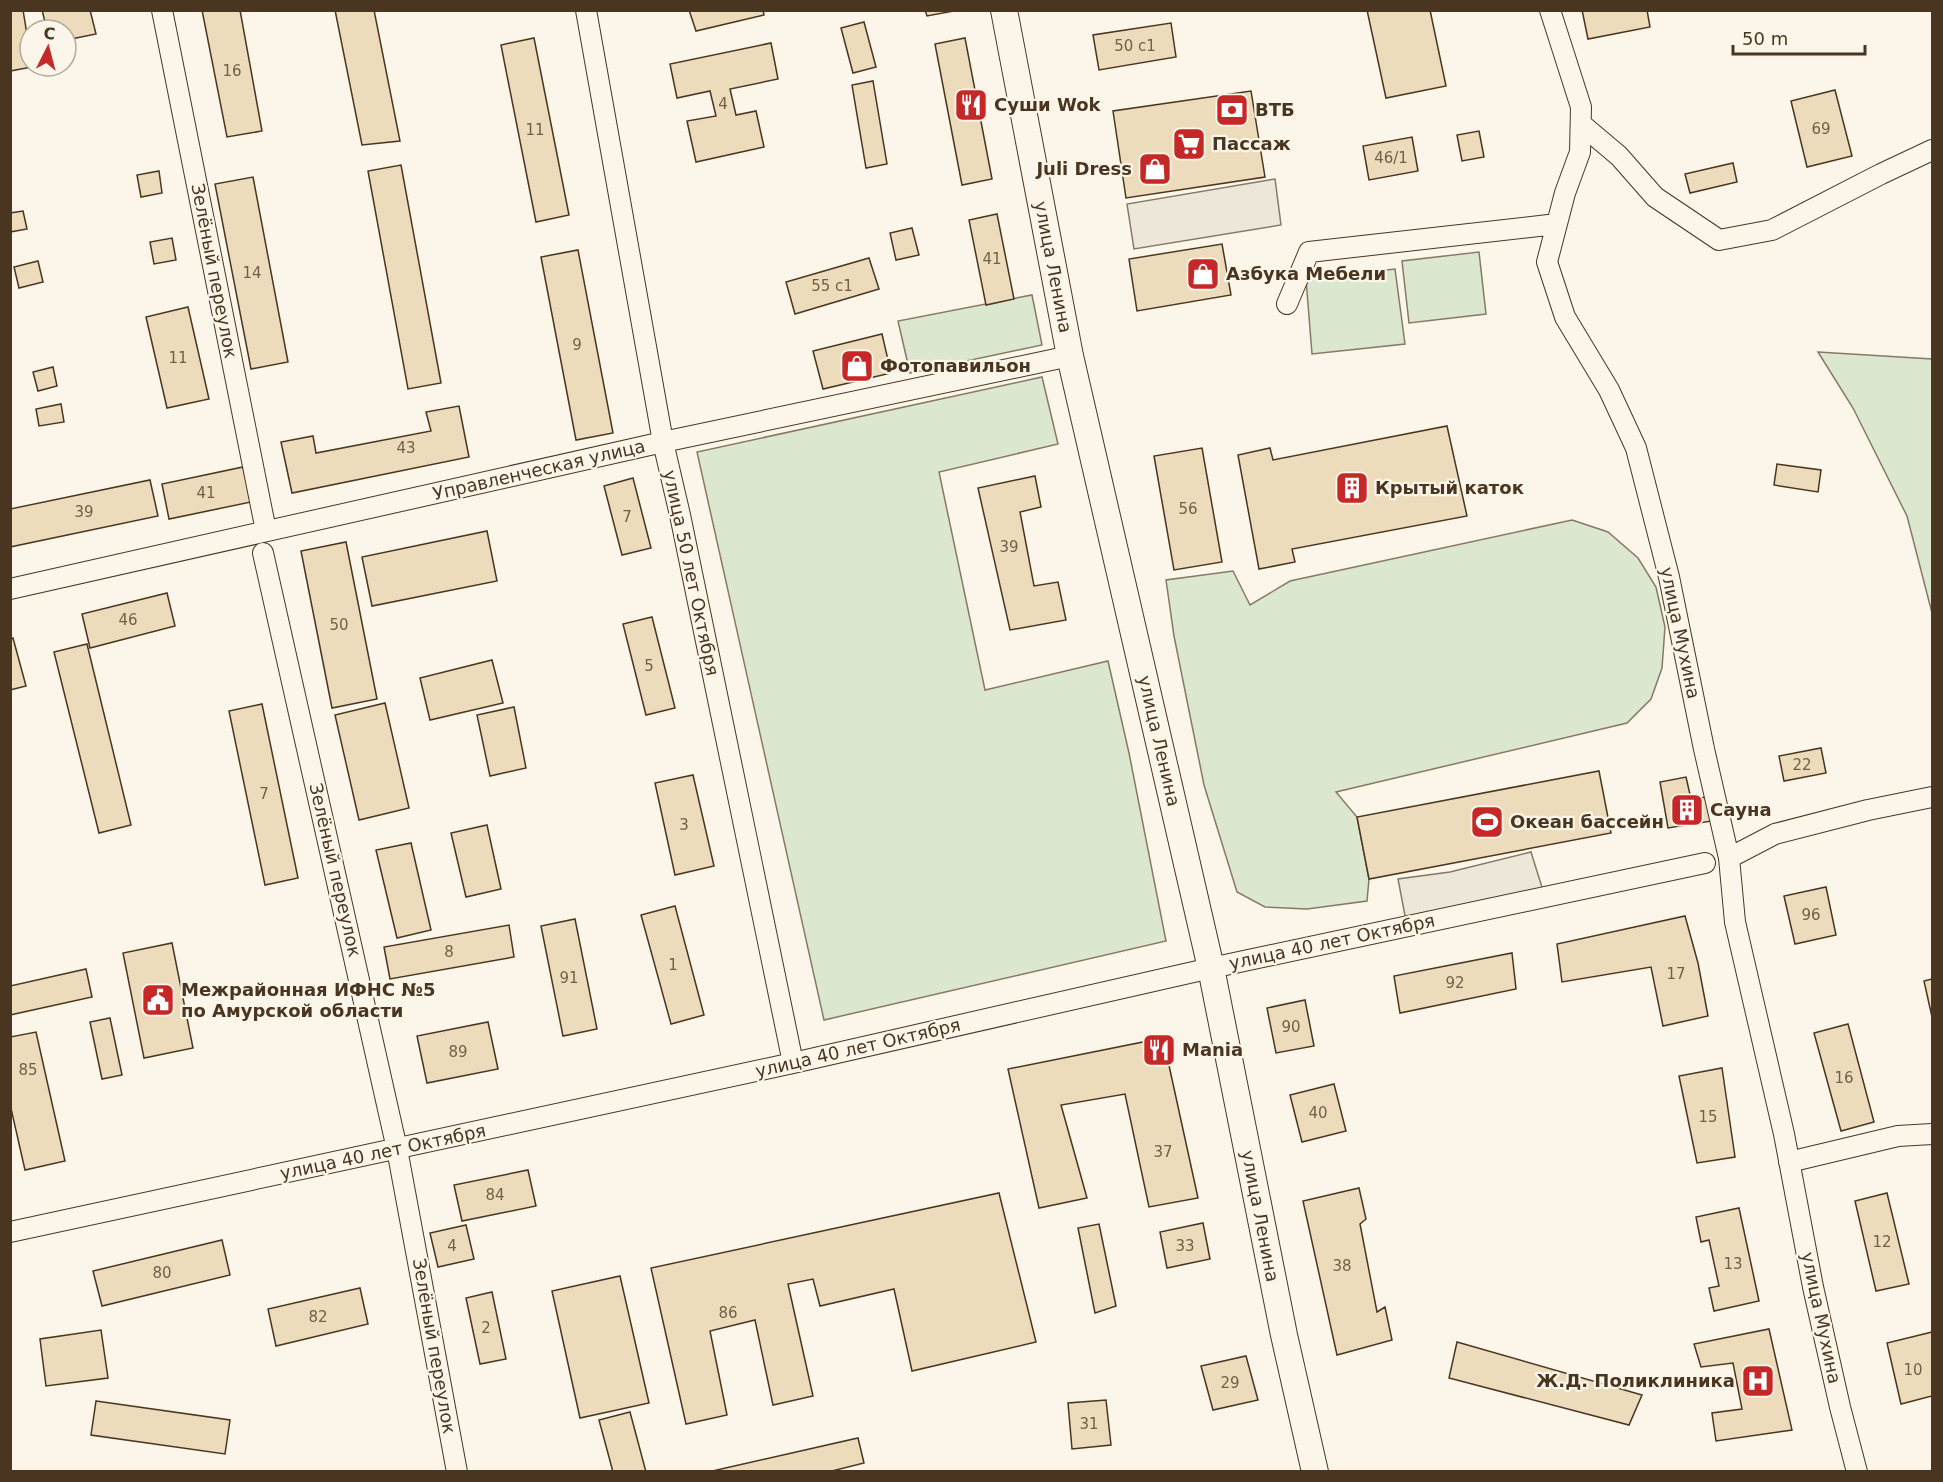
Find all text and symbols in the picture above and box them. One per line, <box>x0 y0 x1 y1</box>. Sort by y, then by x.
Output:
north arrow <box>18 18 78 78</box>
scale bar <box>1733 18 1865 56</box>
text: С <box>43 24 56 44</box>
text: 50 m <box>1742 28 1788 49</box>
house number: 50 с1 <box>1114 37 1156 55</box>
house number: 16 <box>222 62 242 80</box>
restaurant icon: Суши Wok <box>953 87 989 123</box>
bank icon: ВТБ <box>1214 92 1250 128</box>
place label: Суши Wok <box>994 94 1102 115</box>
house number: 4 <box>718 95 728 113</box>
place label: ВТБ <box>1255 99 1295 120</box>
house number: 69 <box>1811 120 1831 138</box>
house number: 11 <box>525 121 545 139</box>
supermarket icon: Пассаж <box>1171 126 1207 162</box>
place label: Пассаж <box>1212 133 1291 154</box>
house number: 46/1 <box>1374 149 1408 167</box>
shop icon: Juli Dress <box>1137 151 1173 187</box>
place label: Juli Dress <box>1034 158 1132 179</box>
street label: Зелёный переулок <box>187 182 242 360</box>
street label: улица Ленина <box>1030 199 1077 335</box>
house number: 41 <box>982 250 1002 268</box>
shop icon: Азбука Мебели <box>1185 256 1221 292</box>
place label: Азбука Мебели <box>1226 263 1386 284</box>
house number: 14 <box>242 264 262 282</box>
house number: 55 с1 <box>811 277 853 295</box>
house number: 9 <box>572 336 582 354</box>
shop icon: Фотопавильон <box>839 348 875 384</box>
house number: 11 <box>168 349 188 367</box>
place label: Фотопавильон <box>880 355 1031 376</box>
street label: Управленческая улица <box>431 435 647 504</box>
house number: 43 <box>396 439 416 457</box>
street label: улица 50 лет Октября <box>659 468 724 678</box>
building icon: Крытый каток <box>1334 470 1370 506</box>
place label: Крытый каток <box>1375 477 1524 498</box>
house number: 41 <box>196 484 216 502</box>
house number: 56 <box>1178 500 1198 518</box>
house number: 39 <box>74 503 94 521</box>
house number: 7 <box>622 508 632 526</box>
house number: 39 <box>999 538 1019 556</box>
street label: улица Мухина <box>1656 565 1705 701</box>
house number: 46 <box>118 611 138 629</box>
house number: 50 <box>329 616 349 634</box>
house number: 5 <box>644 657 654 675</box>
street label: улица Ленина <box>1134 673 1185 808</box>
house number: 22 <box>1792 756 1812 774</box>
street label: Зелёный переулок <box>305 781 366 959</box>
house number: 7 <box>259 785 269 803</box>
building icon: Сауна <box>1669 792 1705 828</box>
place label: Сауна <box>1710 799 1772 820</box>
sports icon: Океан бассейн <box>1469 804 1505 840</box>
place label: Океан бассейн <box>1510 811 1664 832</box>
house number: 3 <box>679 816 689 834</box>
house number: 96 <box>1801 906 1821 924</box>
street label: улица 40 лет Октября <box>1227 909 1437 974</box>
house number: 8 <box>444 943 454 961</box>
house number: 1 <box>668 956 678 974</box>
house number: 17 <box>1666 965 1686 983</box>
house number: 91 <box>559 969 579 987</box>
house number: 92 <box>1445 974 1465 992</box>
place label: Межрайонная ИФНС №5 по Амурской области <box>181 979 436 1021</box>
public building icon: Межрайонная ИФНС №5 по Амурской области <box>140 982 176 1018</box>
street label: улица 40 лет Октября <box>753 1014 963 1081</box>
house number: 90 <box>1281 1018 1301 1036</box>
restaurant icon: Mania <box>1141 1032 1177 1068</box>
place label: Mania <box>1182 1039 1243 1060</box>
house number: 89 <box>448 1043 468 1061</box>
house number: 85 <box>18 1061 38 1079</box>
house number: 16 <box>1834 1069 1854 1087</box>
house number: 40 <box>1308 1104 1328 1122</box>
house number: 15 <box>1698 1108 1718 1126</box>
street label: улица 40 лет Октября <box>278 1119 488 1184</box>
house number: 37 <box>1153 1143 1173 1161</box>
street label: улица Ленина <box>1237 1148 1284 1284</box>
house number: 84 <box>485 1186 505 1204</box>
house number: 12 <box>1872 1233 1892 1251</box>
house number: 4 <box>447 1237 457 1255</box>
house number: 33 <box>1175 1237 1195 1255</box>
street label: улица Мухина <box>1797 1250 1846 1386</box>
house number: 13 <box>1723 1255 1743 1273</box>
street label: Зелёный переулок <box>409 1256 460 1435</box>
house number: 38 <box>1332 1257 1352 1275</box>
house number: 80 <box>152 1264 172 1282</box>
house number: 86 <box>718 1304 738 1322</box>
house number: 82 <box>308 1308 328 1326</box>
house number: 2 <box>481 1319 491 1337</box>
house number: 10 <box>1903 1361 1923 1379</box>
hospital icon: Ж.Д. Поликлиника <box>1740 1363 1776 1399</box>
place label: Ж.Д. Поликлиника <box>1536 1370 1735 1391</box>
house number: 29 <box>1220 1374 1240 1392</box>
house number: 31 <box>1079 1415 1099 1433</box>

